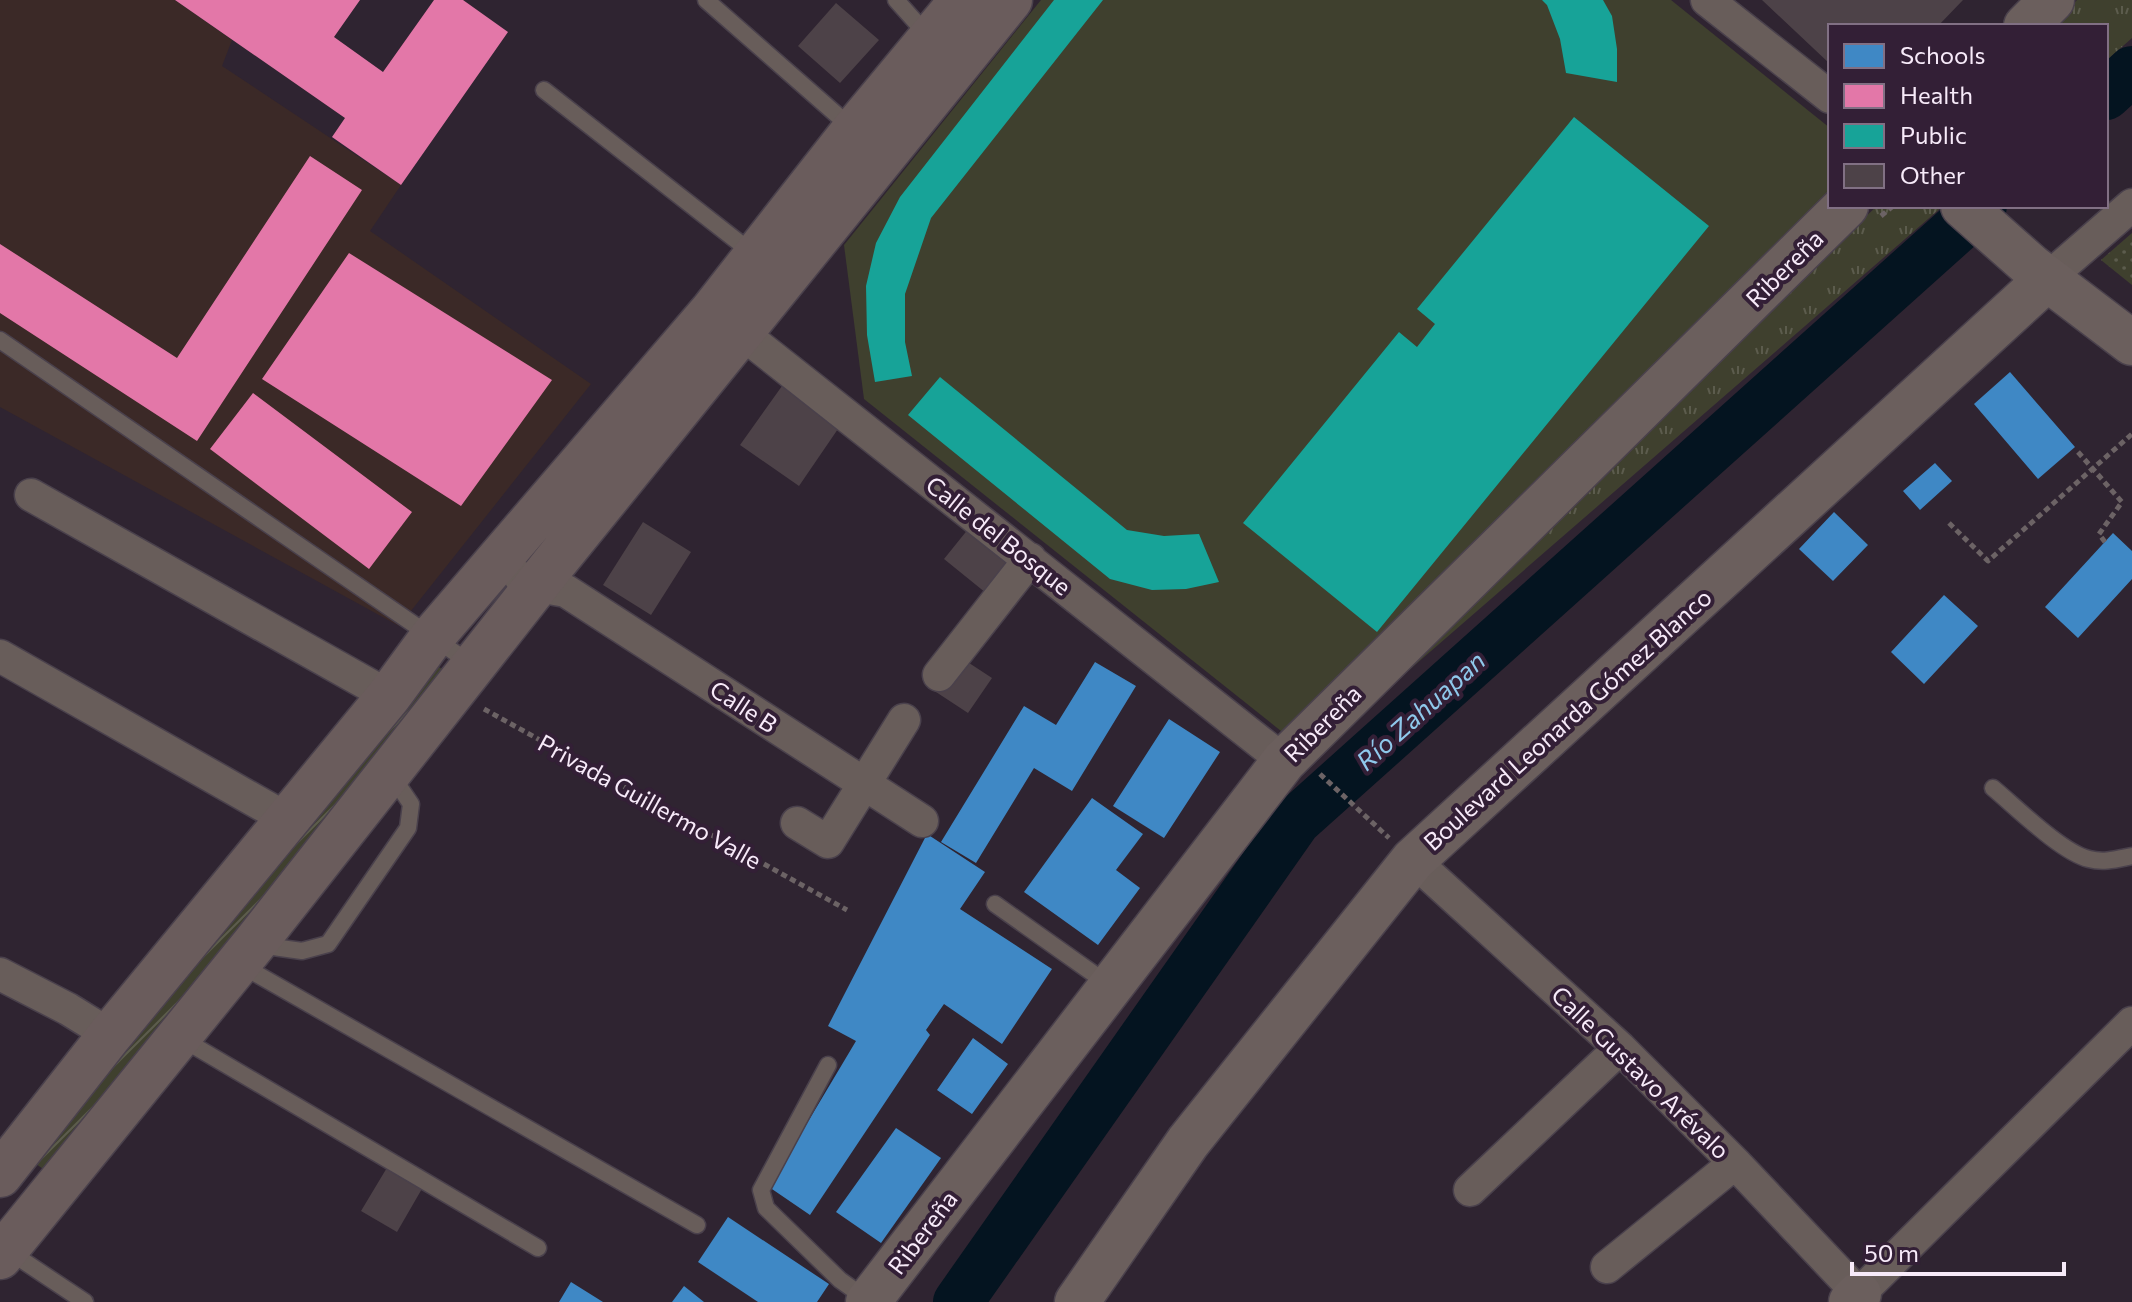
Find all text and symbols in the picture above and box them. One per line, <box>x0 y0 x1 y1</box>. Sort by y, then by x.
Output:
legend <box>1828 24 2108 208</box>
text: Schools <box>1900 40 1985 69</box>
text: Health <box>1900 80 1973 109</box>
text: Public <box>1900 120 1967 149</box>
text: Other <box>1900 160 1966 189</box>
street label: Ribereña <box>1739 223 1829 313</box>
street label: Calle del Bosque <box>921 469 1077 601</box>
street label: Boulevard Leonarda Gómez Blanco <box>1417 582 1717 856</box>
water label: Río Zahuapan <box>1349 644 1491 776</box>
street label: Calle B <box>705 674 783 738</box>
street label: Ribereña <box>1277 678 1367 768</box>
street label: Privada Guillermo Valle <box>533 728 767 874</box>
street label: Calle Gustavo Arévalo <box>1546 979 1736 1165</box>
street label: Ribereña <box>881 1184 963 1280</box>
scale bar <box>1852 1226 2064 1276</box>
text: 50 m <box>1864 1238 1919 1267</box>

